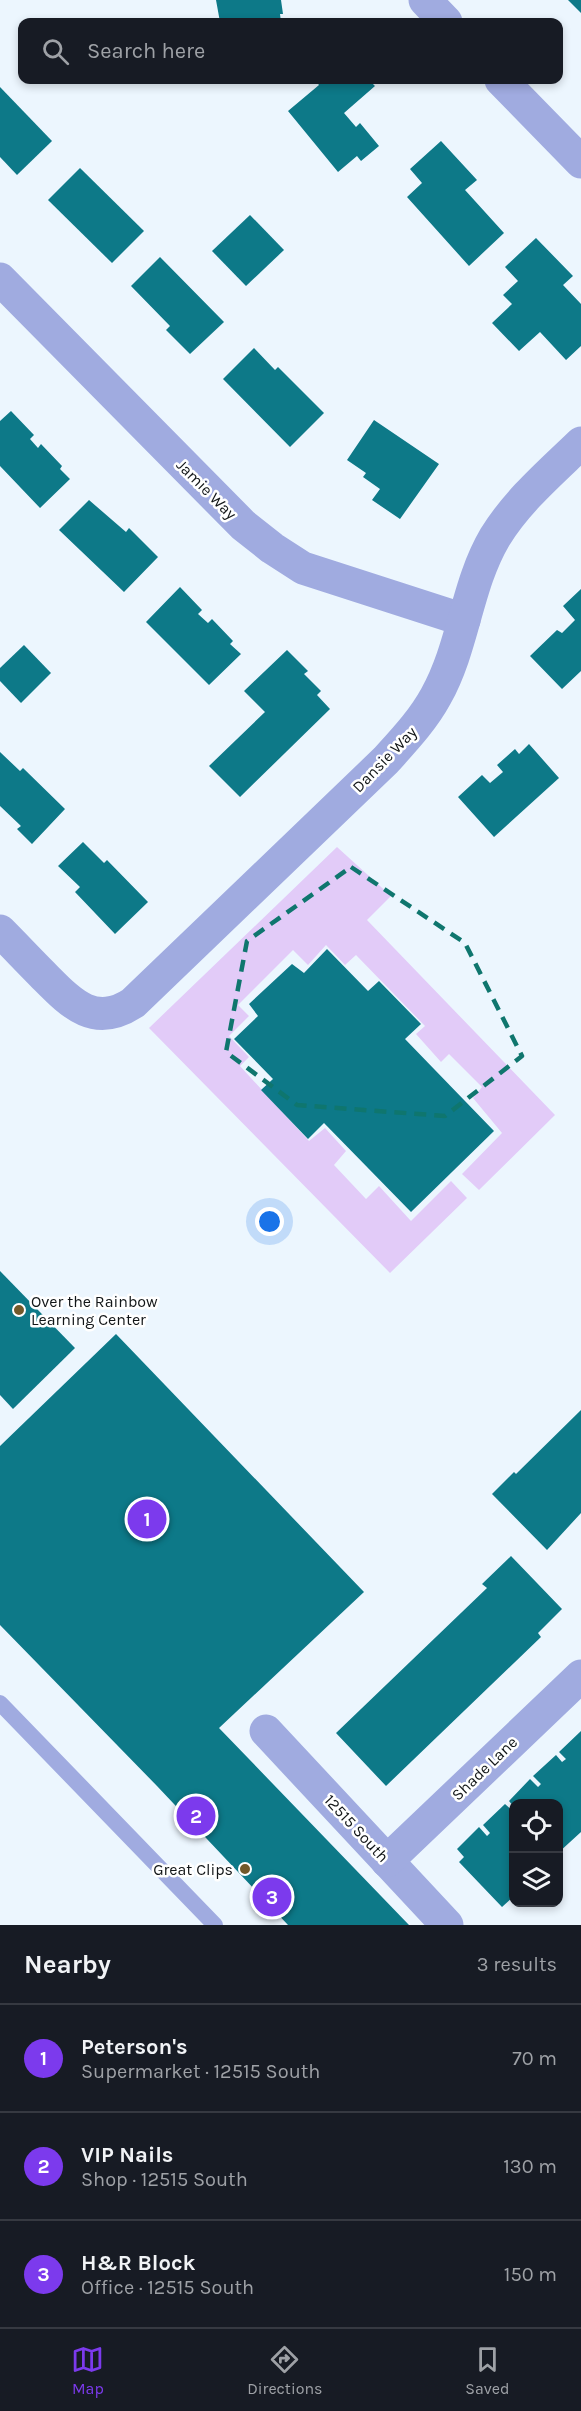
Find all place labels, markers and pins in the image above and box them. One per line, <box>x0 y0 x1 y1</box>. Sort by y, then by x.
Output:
place label: Over the Rainbow Learning Center <box>31 1292 158 1329</box>
marker: Over the Rainbow Learning Center <box>12 1303 26 1317</box>
pin: 1 <box>128 1496 166 1541</box>
pin: 2 <box>176 1794 216 1838</box>
place label: Great Clips <box>153 1860 233 1879</box>
marker: Great Clips <box>238 1862 252 1876</box>
pin: 3 <box>252 1874 292 1920</box>

